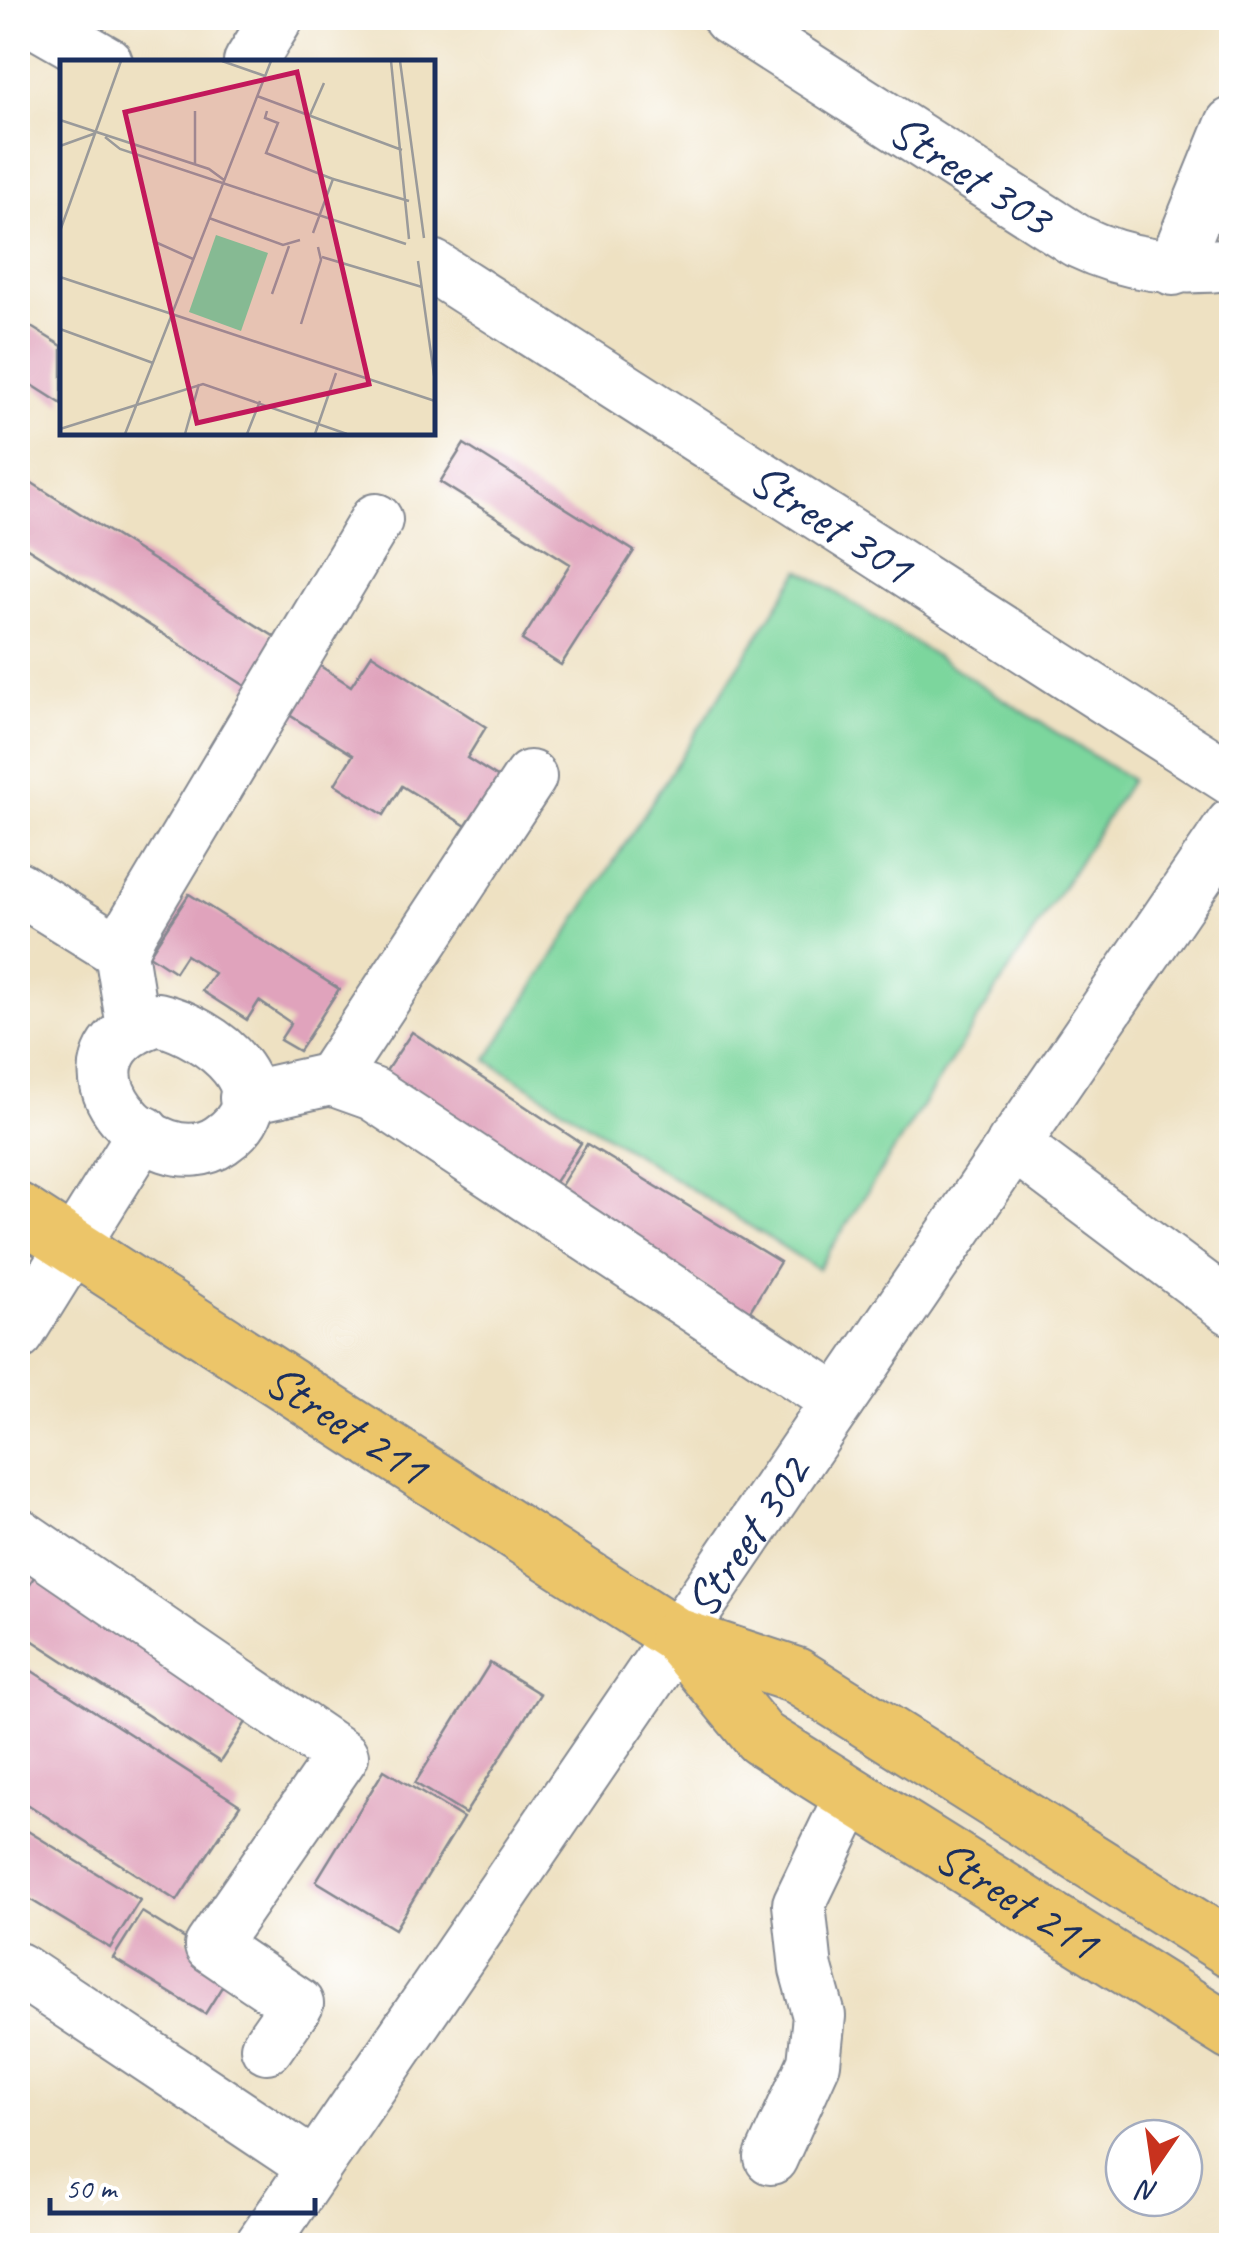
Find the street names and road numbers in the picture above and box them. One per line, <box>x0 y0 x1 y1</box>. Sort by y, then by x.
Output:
street label: Street 303 <box>879 100 1066 250</box>
street label: Street 301 <box>739 449 926 599</box>
street label: Street 211 <box>255 1350 441 1500</box>
street label: Street 302 <box>671 1442 825 1628</box>
street label: Street 211 <box>925 1826 1112 1974</box>

